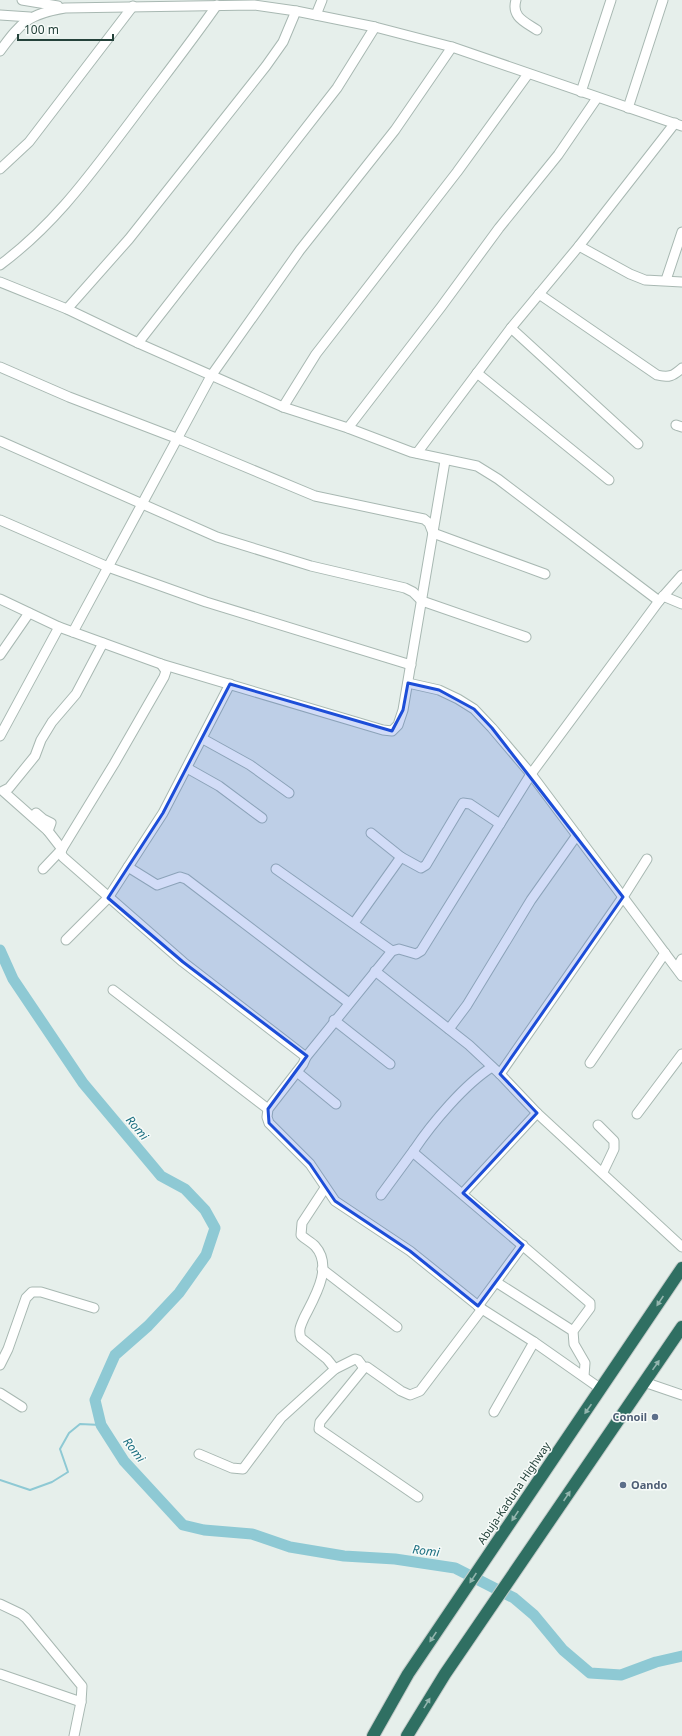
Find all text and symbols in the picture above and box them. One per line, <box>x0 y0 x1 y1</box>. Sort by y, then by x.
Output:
scale bar <box>18 16 113 42</box>
text: 100 m <box>24 21 59 38</box>
water label: Romi <box>122 1112 153 1144</box>
one-way arrow <box>657 1295 664 1306</box>
one-way arrow <box>652 1360 660 1370</box>
one-way arrow <box>584 1403 592 1414</box>
place label: Conoil <box>612 1409 647 1424</box>
marker: Conoil <box>650 1412 660 1422</box>
water label: Romi <box>119 1434 150 1466</box>
street label: Abuja-Kaduna Highway <box>474 1438 554 1547</box>
place label: Oando <box>631 1477 667 1492</box>
marker: Oando <box>618 1480 628 1490</box>
one-way arrow <box>563 1490 571 1501</box>
one-way arrow <box>511 1511 519 1521</box>
water label: Romi <box>412 1540 442 1561</box>
one-way arrow <box>469 1573 477 1583</box>
one-way arrow <box>429 1632 437 1642</box>
one-way arrow <box>423 1697 431 1708</box>

